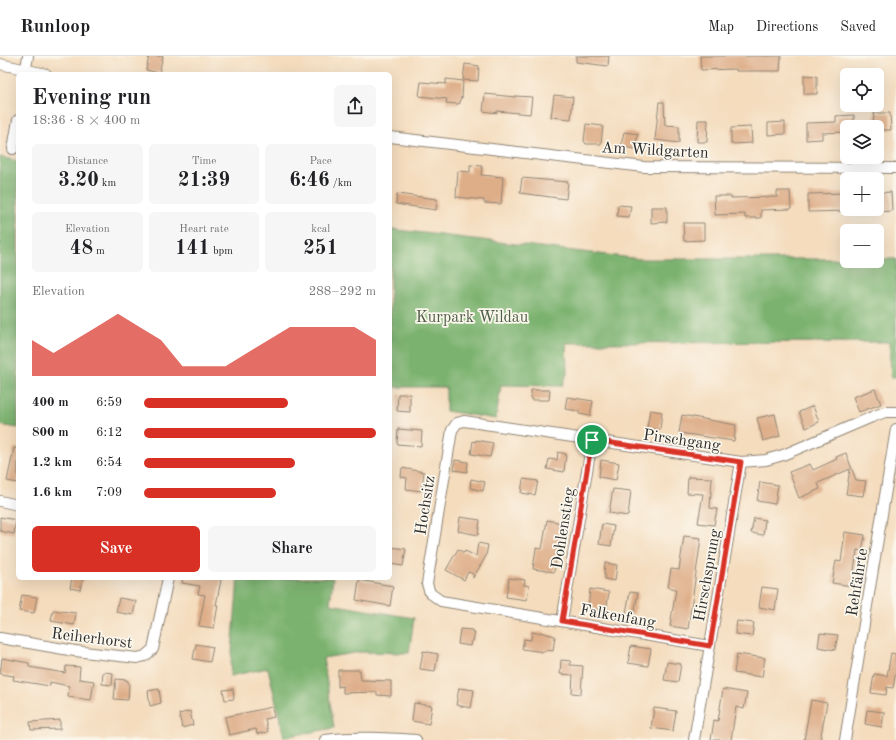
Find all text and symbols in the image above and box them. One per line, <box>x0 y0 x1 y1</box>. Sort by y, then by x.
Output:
text: Runloop <box>20 18 90 37</box>
text: Map <box>708 20 734 34</box>
text: Directions <box>756 20 818 34</box>
text: Saved <box>840 20 876 34</box>
map controls <box>840 68 884 268</box>
button: locate <box>840 68 884 112</box>
button: share <box>334 85 376 127</box>
text: Evening run <box>32 87 151 109</box>
text: 18:36 · 8 × 400 m <box>32 114 140 127</box>
button: layers <box>840 120 884 164</box>
street label: Am Wildgarten <box>601 140 709 162</box>
text: Distance <box>67 156 108 167</box>
text: Time <box>192 156 216 167</box>
text: Pace <box>310 156 332 167</box>
text: 3.20 <box>58 171 99 191</box>
text: 21:39 <box>178 171 230 191</box>
text: 6:46 <box>289 171 330 191</box>
button: + <box>840 172 884 216</box>
text: km <box>99 178 116 189</box>
text: /km <box>330 178 352 189</box>
text: Elevation <box>65 224 110 235</box>
text: Heart rate <box>179 224 229 235</box>
text: kcal <box>311 224 330 235</box>
button: − <box>840 224 884 268</box>
text: 48 <box>70 239 93 259</box>
text: 141 <box>175 239 210 259</box>
text: 251 <box>303 239 338 259</box>
text: m <box>93 246 105 257</box>
text: bpm <box>210 246 233 257</box>
text: Elevation <box>32 285 85 298</box>
text: 288–292 m <box>309 285 376 298</box>
park label: Kurpark Wildau <box>416 310 529 326</box>
text: 400 m <box>32 396 69 409</box>
text: 6:59 <box>96 396 122 409</box>
pin <box>575 423 609 457</box>
text: 800 m <box>32 426 69 439</box>
text: 6:12 <box>96 426 122 439</box>
street label: Pirschgang <box>642 428 722 454</box>
icon: arrive <box>581 429 603 451</box>
text: 1.2 km <box>32 456 72 469</box>
text: 6:54 <box>96 456 122 469</box>
street label: Hochsitz <box>413 474 439 536</box>
text: 1.6 km <box>32 486 72 499</box>
text: 7:09 <box>96 486 122 499</box>
street label: Dohlenstieg <box>550 486 578 570</box>
button: Save <box>32 526 200 572</box>
button: Share <box>208 526 376 572</box>
street label: Hirschsprung <box>692 527 724 623</box>
street label: Rehfährte <box>845 547 871 618</box>
street label: Falkenfang <box>578 602 657 632</box>
street label: Reiherhorst <box>50 626 134 652</box>

